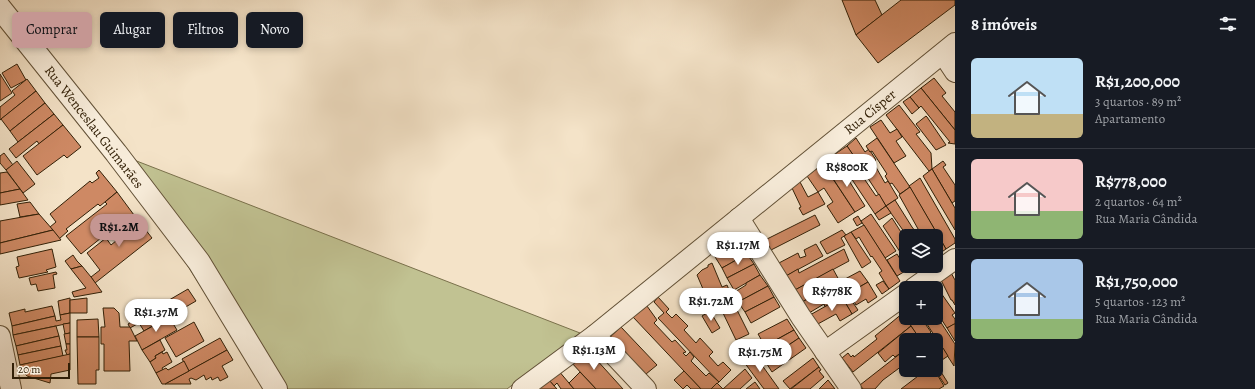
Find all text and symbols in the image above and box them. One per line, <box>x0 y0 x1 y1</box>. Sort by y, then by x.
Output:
chip: Comprar <box>12 12 92 48</box>
chip: Alugar <box>100 12 165 48</box>
chip: Filtros <box>173 12 238 48</box>
chip: Novo <box>246 12 303 48</box>
text: 8 imóveis <box>971 13 1037 36</box>
icon: filters <box>1217 13 1239 35</box>
street label: Rua Wenceslau Guimarães <box>40 62 148 192</box>
text: R$1,200,000 <box>1095 70 1180 93</box>
icon: home <box>1003 74 1051 122</box>
street label: Rua Císper <box>840 85 901 139</box>
text: 3 quartos · 89 m² <box>1095 93 1181 110</box>
text: Apartamento <box>1095 110 1165 127</box>
pin: R$800K <box>814 154 880 188</box>
text: R$800K <box>826 158 868 175</box>
text: R$778,000 <box>1095 170 1167 193</box>
icon: home <box>1003 175 1051 223</box>
text: 2 quartos · 64 m² <box>1095 193 1182 210</box>
text: Rua Maria Cândida <box>1095 210 1197 227</box>
pin: R$1.2M <box>86 214 152 248</box>
text: R$1.2M <box>99 218 139 235</box>
map controls <box>899 229 943 377</box>
button: layers <box>899 229 943 273</box>
pin: R$1.17M <box>701 232 775 266</box>
text: R$1.17M <box>716 236 760 253</box>
text: R$1,750,000 <box>1095 270 1178 293</box>
icon: home <box>1003 275 1051 323</box>
pin: R$778K <box>799 278 865 312</box>
button: + <box>899 281 943 325</box>
text: R$778K <box>812 282 852 299</box>
pin: R$1.72M <box>674 288 748 322</box>
text: R$1.72M <box>688 292 734 309</box>
text: 5 quartos · 123 m² <box>1095 293 1185 310</box>
pin: R$1.37M <box>119 299 193 333</box>
text: R$1.37M <box>134 303 178 320</box>
text: Rua Maria Cândida <box>1095 310 1197 327</box>
button: − <box>899 333 943 377</box>
pin: R$1.13M <box>557 337 631 371</box>
pin: R$1.75M <box>723 339 797 373</box>
text: R$1.13M <box>572 341 616 358</box>
text: R$1.75M <box>738 343 782 360</box>
scale bar <box>12 361 70 380</box>
text: 20 m <box>18 362 40 377</box>

